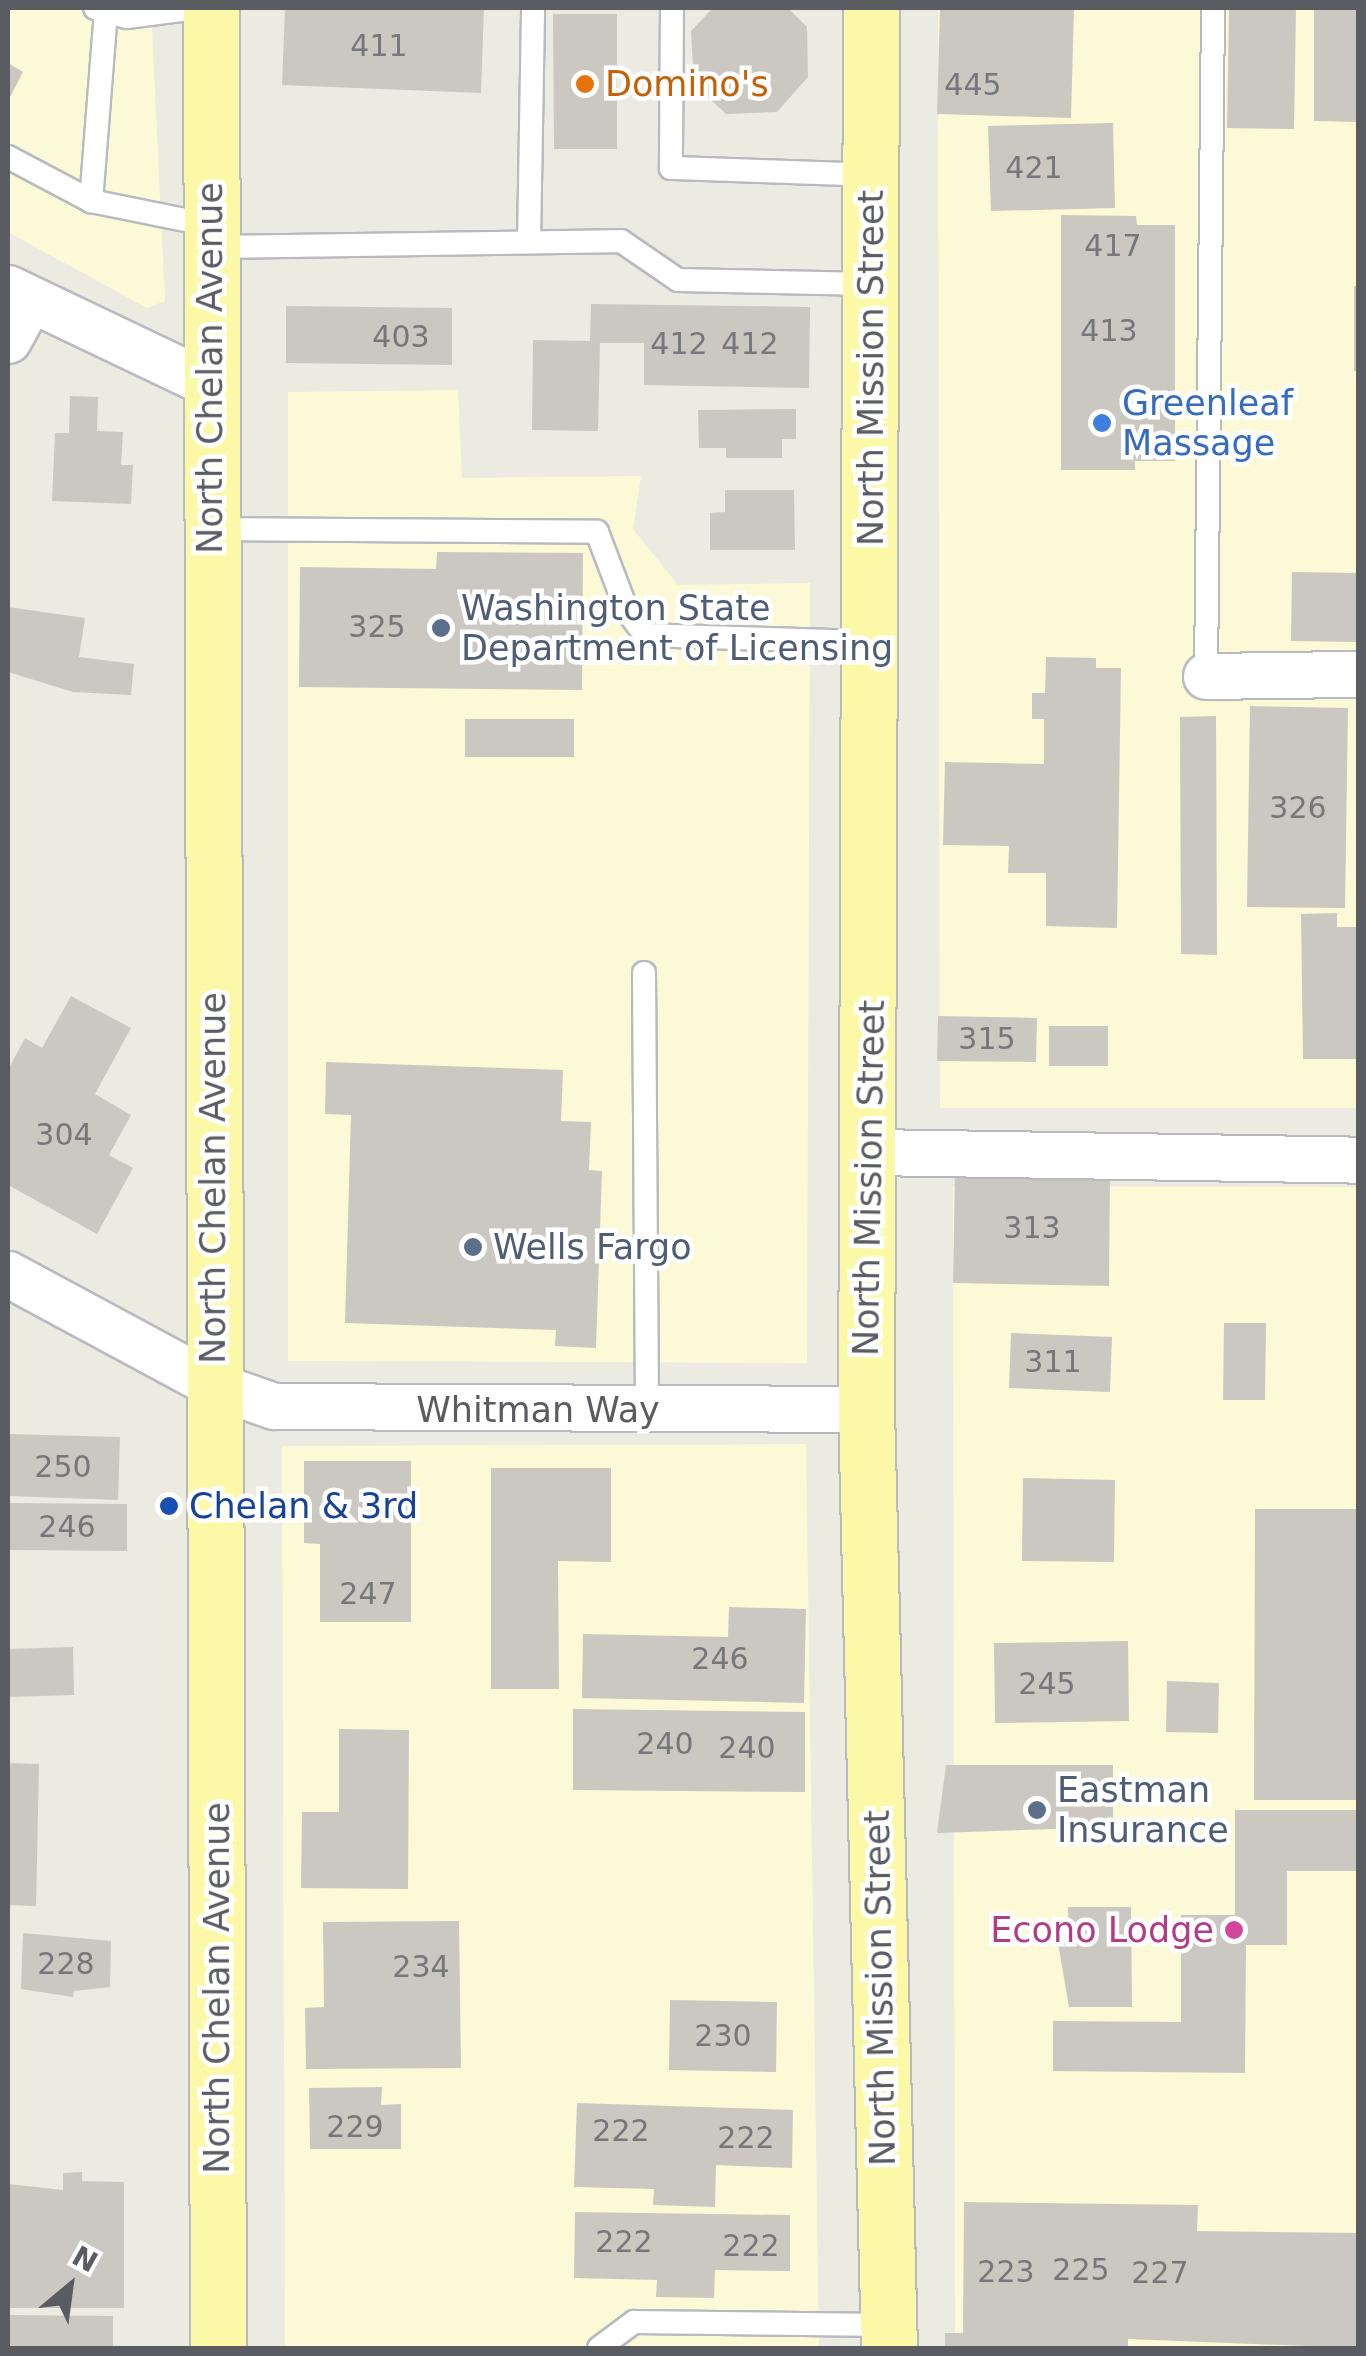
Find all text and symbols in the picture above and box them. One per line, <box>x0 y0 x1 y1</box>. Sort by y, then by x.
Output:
house number: 411 <box>350 28 408 64</box>
place label: Domino's <box>605 63 769 105</box>
house number: 445 <box>944 67 1002 103</box>
marker: Domino's <box>574 73 596 95</box>
house number: 421 <box>1005 150 1063 186</box>
street label: North Chelan Avenue <box>189 182 231 554</box>
street label: North Mission Street <box>850 190 892 546</box>
house number: 417 <box>1084 228 1142 264</box>
house number: 413 <box>1080 313 1138 349</box>
house number: 403 <box>372 319 430 355</box>
house number: 412 <box>650 326 708 362</box>
house number: 412 <box>721 326 779 362</box>
place label: Greenleaf Massage <box>1122 382 1293 464</box>
marker: Greenleaf Massage <box>1091 412 1113 434</box>
place label: Washington State Department of Licensing <box>461 587 893 669</box>
house number: 325 <box>348 609 406 645</box>
marker: Washington State Department of Licensing <box>430 617 452 639</box>
house number: 326 <box>1269 790 1327 826</box>
street label: North Chelan Avenue <box>192 992 234 1364</box>
street label: North Mission Street <box>845 1000 893 1356</box>
house number: 315 <box>958 1021 1016 1057</box>
house number: 304 <box>35 1117 93 1153</box>
house number: 313 <box>1003 1210 1061 1246</box>
place label: Wells Fargo <box>493 1226 692 1268</box>
marker: Wells Fargo <box>462 1236 484 1258</box>
house number: 311 <box>1024 1344 1082 1380</box>
street label: Whitman Way <box>416 1389 660 1431</box>
house number: 250 <box>34 1449 92 1485</box>
place label: Chelan & 3rd <box>189 1485 418 1527</box>
marker: Chelan & 3rd <box>158 1495 180 1517</box>
house number: 246 <box>38 1509 96 1545</box>
house number: 247 <box>339 1576 397 1612</box>
house number: 246 <box>691 1641 749 1677</box>
house number: 245 <box>1018 1666 1076 1702</box>
house number: 240 <box>636 1726 694 1762</box>
house number: 240 <box>718 1730 776 1766</box>
place label: Eastman Insurance <box>1057 1769 1229 1851</box>
marker: Eastman Insurance <box>1026 1799 1048 1821</box>
street label: North Chelan Avenue <box>196 1802 238 2174</box>
street label: North Mission Street <box>856 1810 904 2166</box>
place label: Econo Lodge <box>990 1909 1214 1951</box>
marker: Econo Lodge <box>1223 1919 1245 1941</box>
house number: 228 <box>37 1946 95 1982</box>
house number: 234 <box>392 1949 450 1985</box>
house number: 230 <box>694 2018 752 2054</box>
house number: 229 <box>326 2109 384 2145</box>
house number: 222 <box>592 2113 650 2149</box>
house number: 222 <box>717 2120 775 2156</box>
house number: 222 <box>595 2224 653 2260</box>
house number: 222 <box>722 2228 780 2264</box>
north arrow <box>20 2236 120 2336</box>
text: N <box>67 2239 103 2279</box>
house number: 225 <box>1052 2252 1110 2288</box>
house number: 223 <box>977 2254 1035 2290</box>
house number: 227 <box>1131 2255 1189 2291</box>

